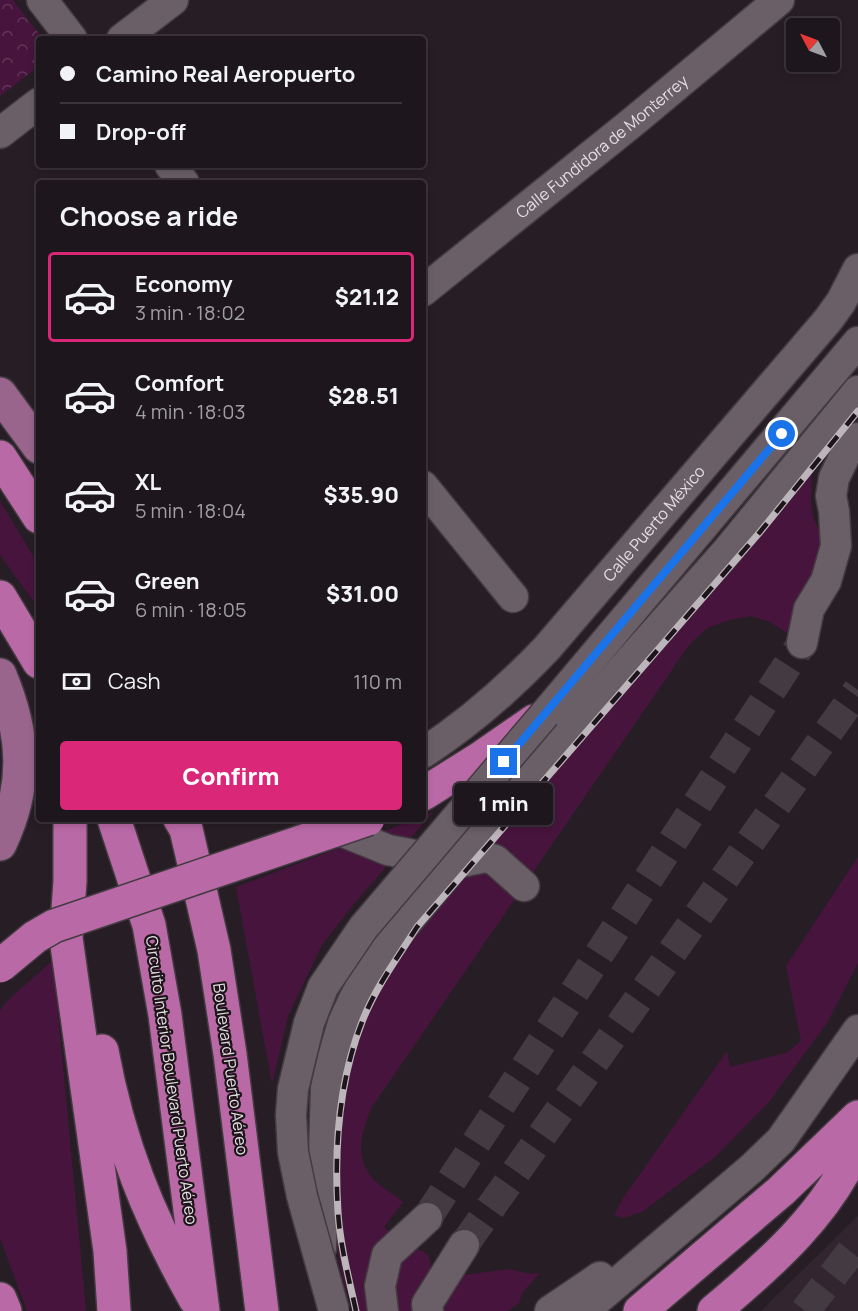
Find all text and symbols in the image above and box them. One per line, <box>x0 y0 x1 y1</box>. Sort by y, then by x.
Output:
north arrow <box>786 18 840 72</box>
map controls <box>786 18 840 72</box>
text: Camino Real Aeropuerto <box>96 59 355 89</box>
street label: Calle Fundidora de Monterrey <box>511 69 693 223</box>
text: Drop-off <box>96 117 186 147</box>
text: Choose a ride <box>60 197 238 234</box>
text: Economy <box>135 269 233 299</box>
icon: car <box>63 270 117 324</box>
text: $21.12 <box>335 282 399 312</box>
text: 3 min · 18:02 <box>135 299 245 326</box>
text: Comfort <box>135 368 224 398</box>
icon: car <box>63 369 117 423</box>
text: $28.51 <box>328 381 399 411</box>
text: 4 min · 18:03 <box>135 398 245 425</box>
route start <box>768 420 795 447</box>
street label: Calle Puerto México <box>598 461 710 586</box>
text: XL <box>135 467 161 497</box>
icon: car <box>63 468 117 522</box>
text: $35.90 <box>323 480 399 510</box>
text: 5 min · 18:04 <box>135 497 246 524</box>
text: Green <box>135 566 200 596</box>
icon: car <box>63 567 117 621</box>
text: $31.00 <box>326 579 399 609</box>
text: 6 min · 18:05 <box>135 596 247 623</box>
icon: cash <box>60 665 93 698</box>
text: Cash <box>108 666 161 696</box>
text: 110 m <box>353 668 402 695</box>
button: Confirm <box>60 741 402 810</box>
route end <box>490 748 517 775</box>
callout: 1 min <box>454 783 554 825</box>
text: 1 min <box>478 790 529 817</box>
street label: Circuito Interior Boulevard Puerto Aéreo <box>141 934 203 1226</box>
street label: Boulevard Puerto Aéreo <box>208 982 254 1156</box>

